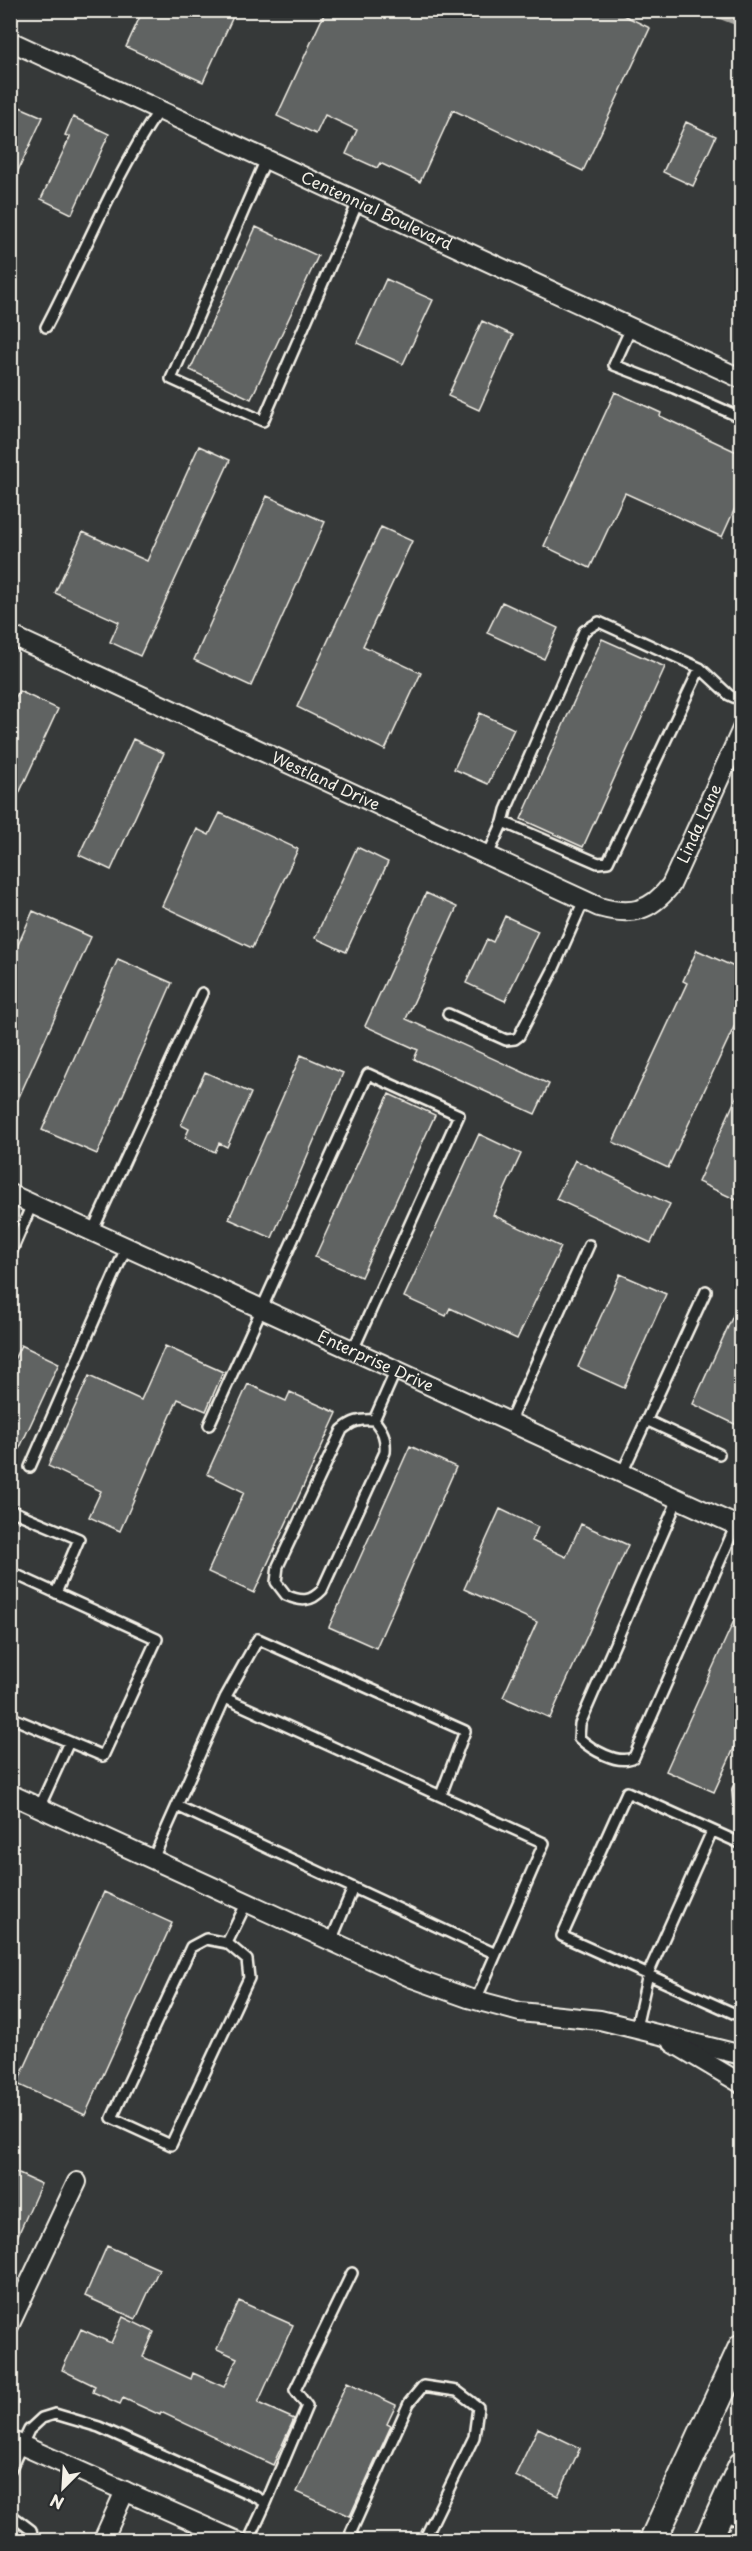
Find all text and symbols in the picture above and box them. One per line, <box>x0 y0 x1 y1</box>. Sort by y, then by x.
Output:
street label: Centennial Boulevard <box>297 164 457 255</box>
street label: Westland Drive <box>268 745 384 815</box>
street label: Linda Lane <box>670 779 727 866</box>
street label: Enterprise Drive <box>314 1323 438 1397</box>
north arrow <box>33 2458 93 2518</box>
text: N <box>46 2489 67 2516</box>

